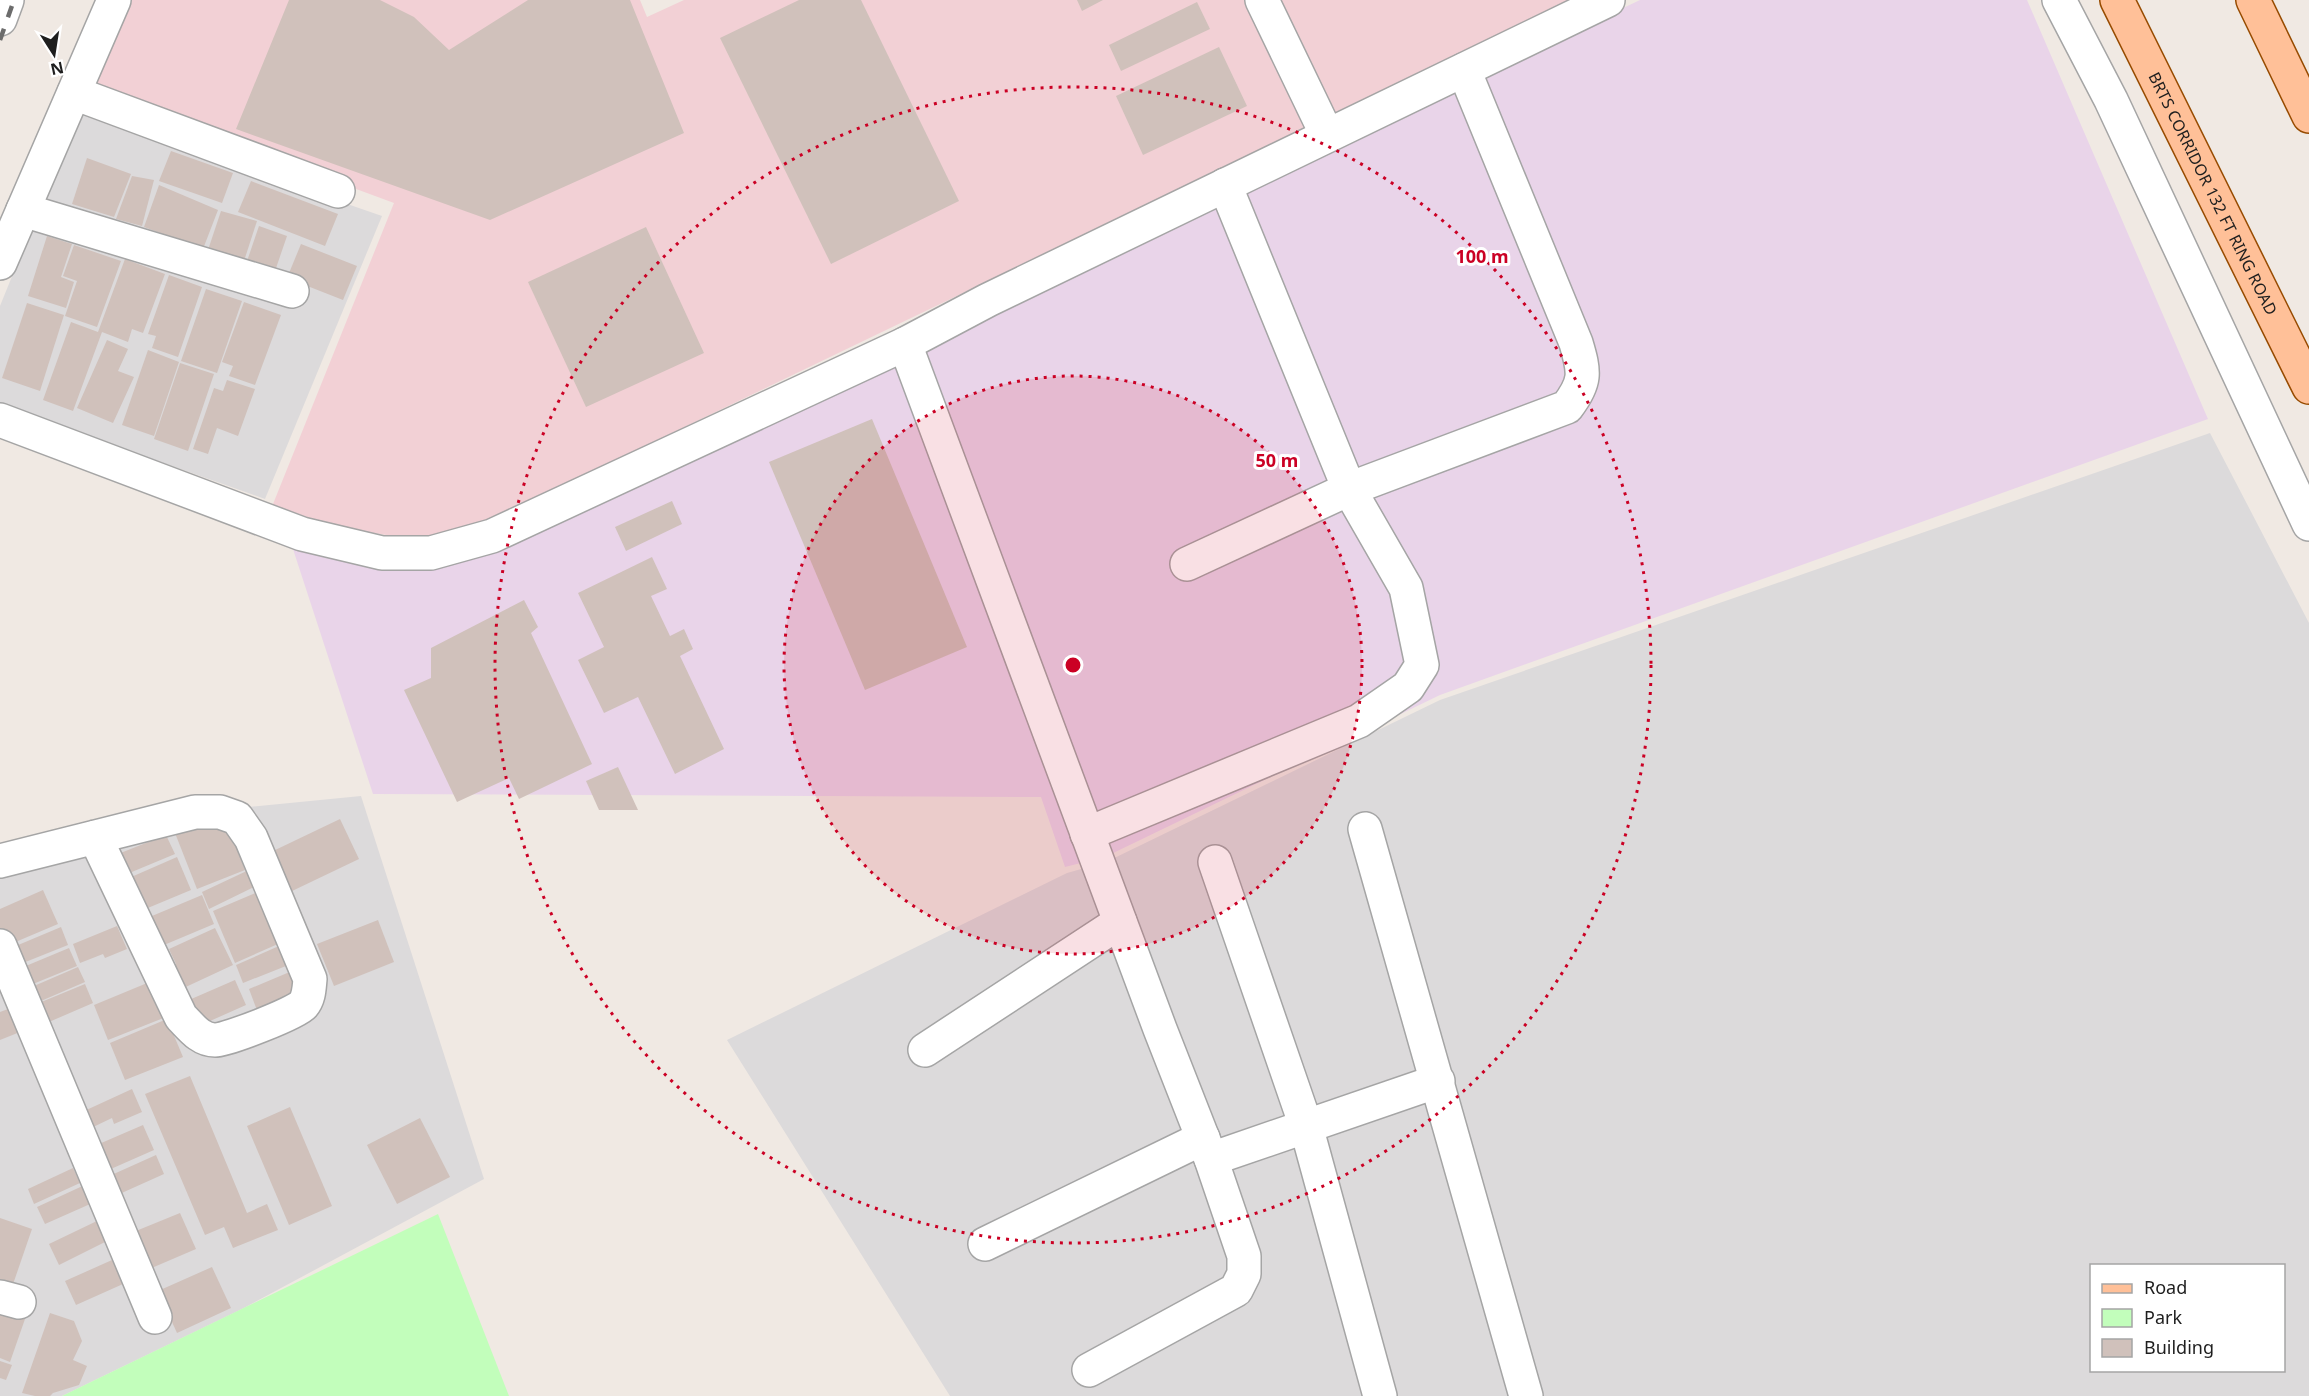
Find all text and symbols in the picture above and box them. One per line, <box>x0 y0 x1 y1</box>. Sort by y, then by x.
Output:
north arrow <box>24 24 84 84</box>
text: N <box>48 57 66 81</box>
street label: BRTS CORRIDOR 132 FT RING ROAD <box>2143 68 2283 319</box>
text: 100 m <box>1455 244 1509 268</box>
text: 50 m <box>1256 448 1298 472</box>
centre of rings <box>1063 655 1083 675</box>
legend <box>2090 1264 2285 1372</box>
text: Road <box>2144 1275 2187 1299</box>
text: Park <box>2144 1305 2182 1329</box>
text: Building <box>2144 1335 2214 1359</box>

